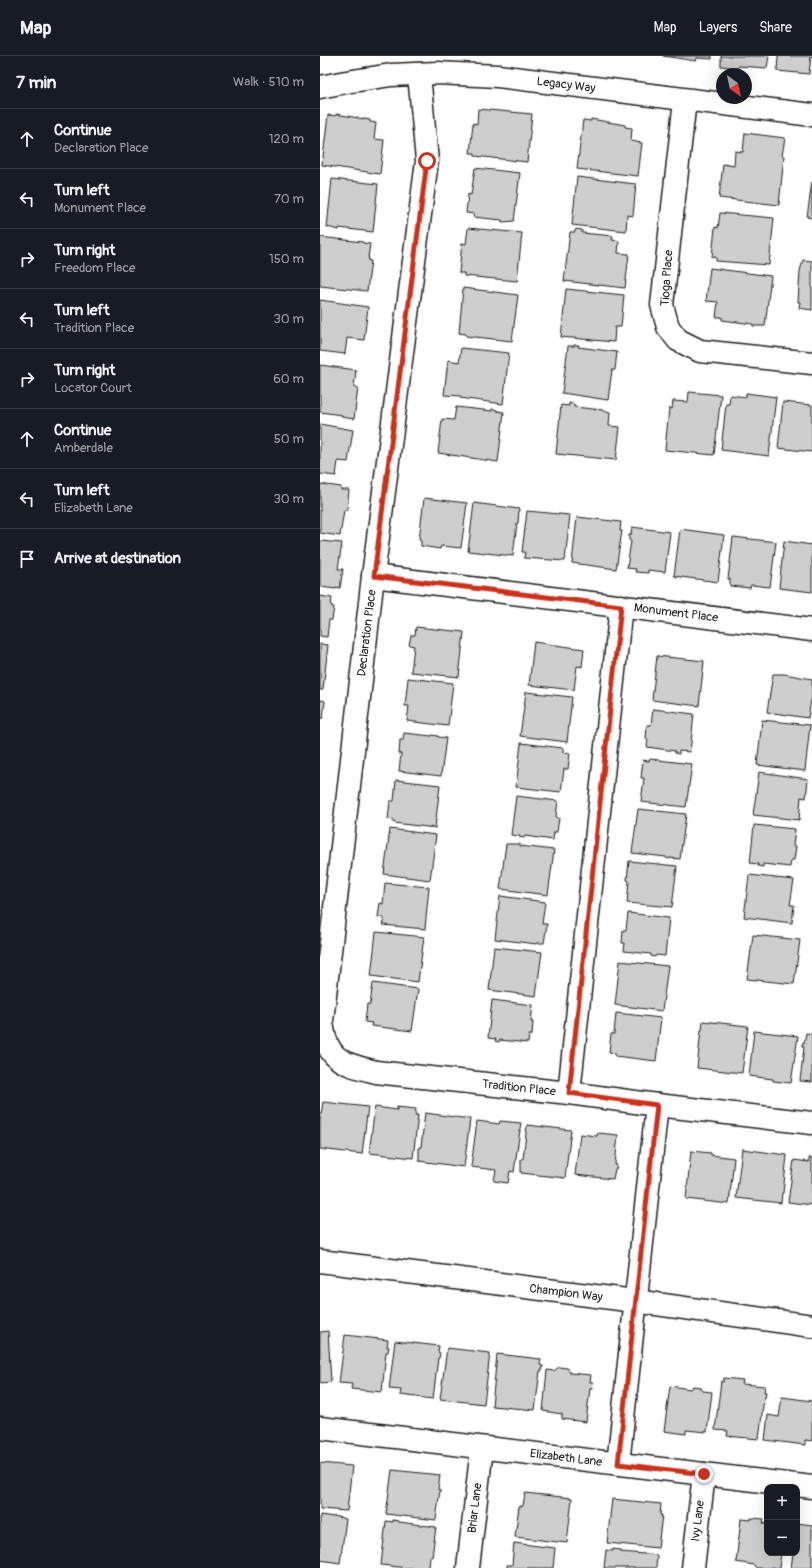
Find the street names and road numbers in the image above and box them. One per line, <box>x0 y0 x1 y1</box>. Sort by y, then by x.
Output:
street label: Legacy Way <box>536 74 596 96</box>
street label: Tioga Place <box>658 249 676 307</box>
street label: Declaration Place <box>354 589 380 677</box>
street label: Monument Place <box>633 600 719 626</box>
street label: Tradition Place <box>481 1077 557 1099</box>
street label: Champion Way <box>528 1281 604 1305</box>
street label: Elizabeth Lane <box>529 1446 603 1470</box>
street label: Briar Lane <box>464 1482 486 1534</box>
street label: Ivy Lane <box>688 1500 708 1542</box>

